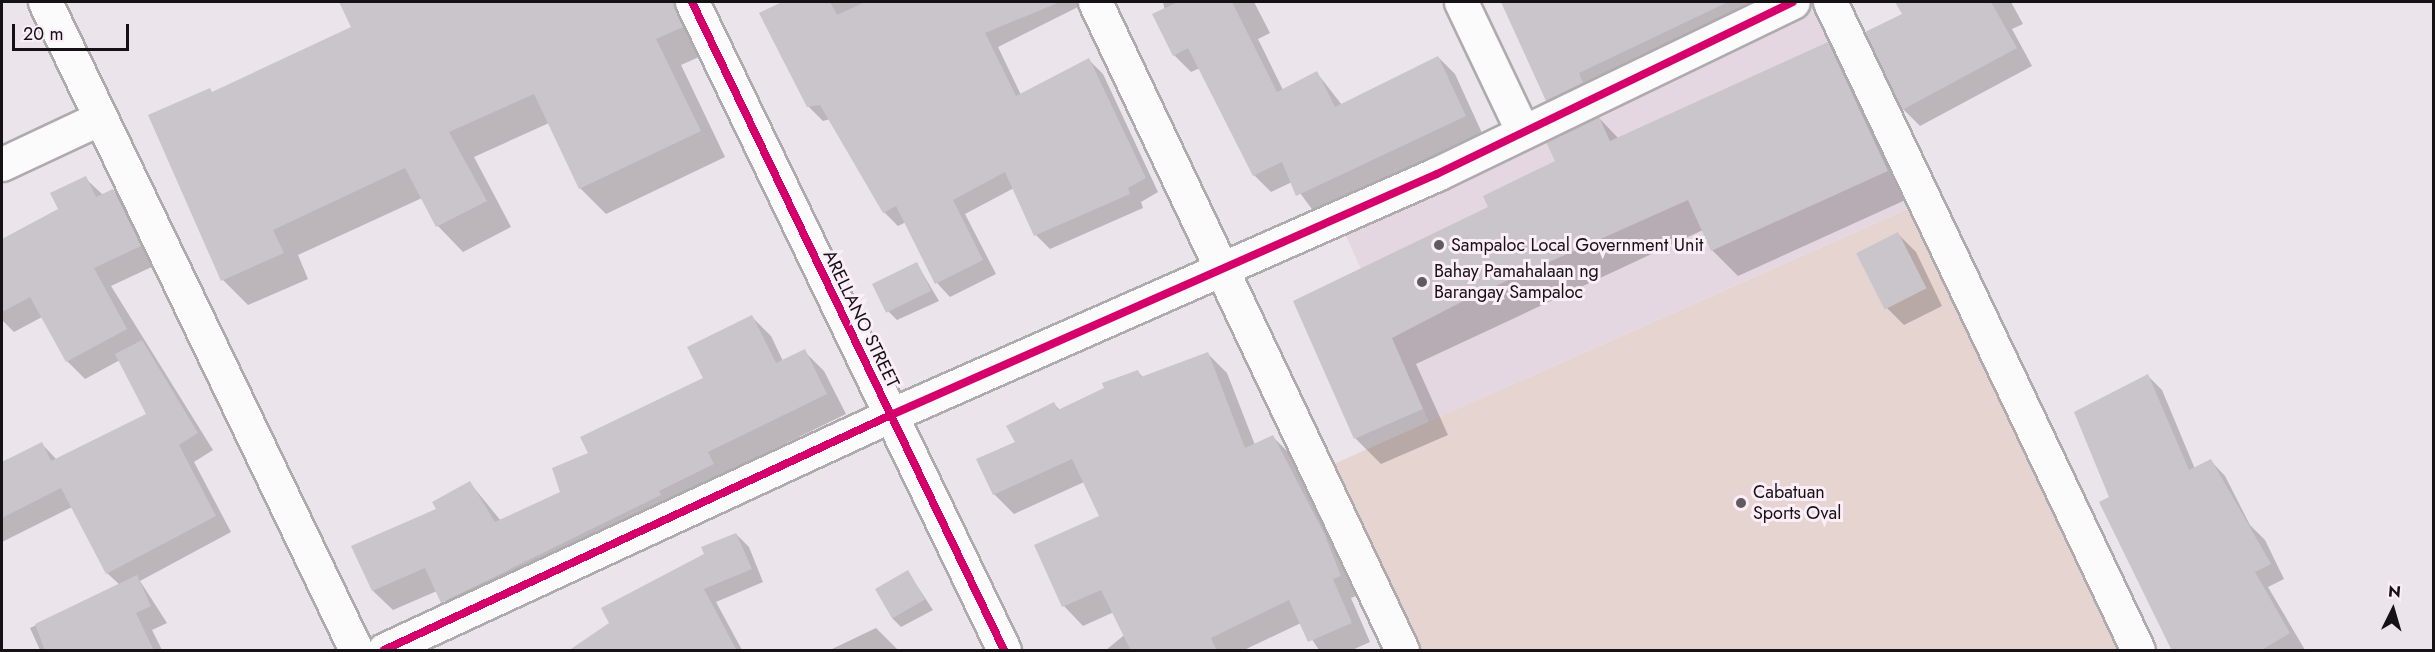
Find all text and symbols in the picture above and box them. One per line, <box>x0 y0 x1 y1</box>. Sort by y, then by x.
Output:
scale bar <box>15 12 132 50</box>
text: 20 m <box>23 21 63 47</box>
place label: Sampaloc Local Government Unit <box>1451 234 1703 256</box>
marker: Sampaloc Local Government Unit <box>1432 238 1446 252</box>
street label: ARELLANO STREET <box>818 247 904 391</box>
place label: Bahay Pamahalaan ng Barangay Sampaloc <box>1434 261 1599 304</box>
marker: Bahay Pamahalaan ng Barangay Sampaloc <box>1415 275 1429 289</box>
place label: Cabatuan Sports Oval <box>1753 482 1841 524</box>
marker: Cabatuan Sports Oval <box>1734 496 1748 510</box>
north arrow <box>2363 580 2423 640</box>
text: N <box>2387 580 2402 604</box>

